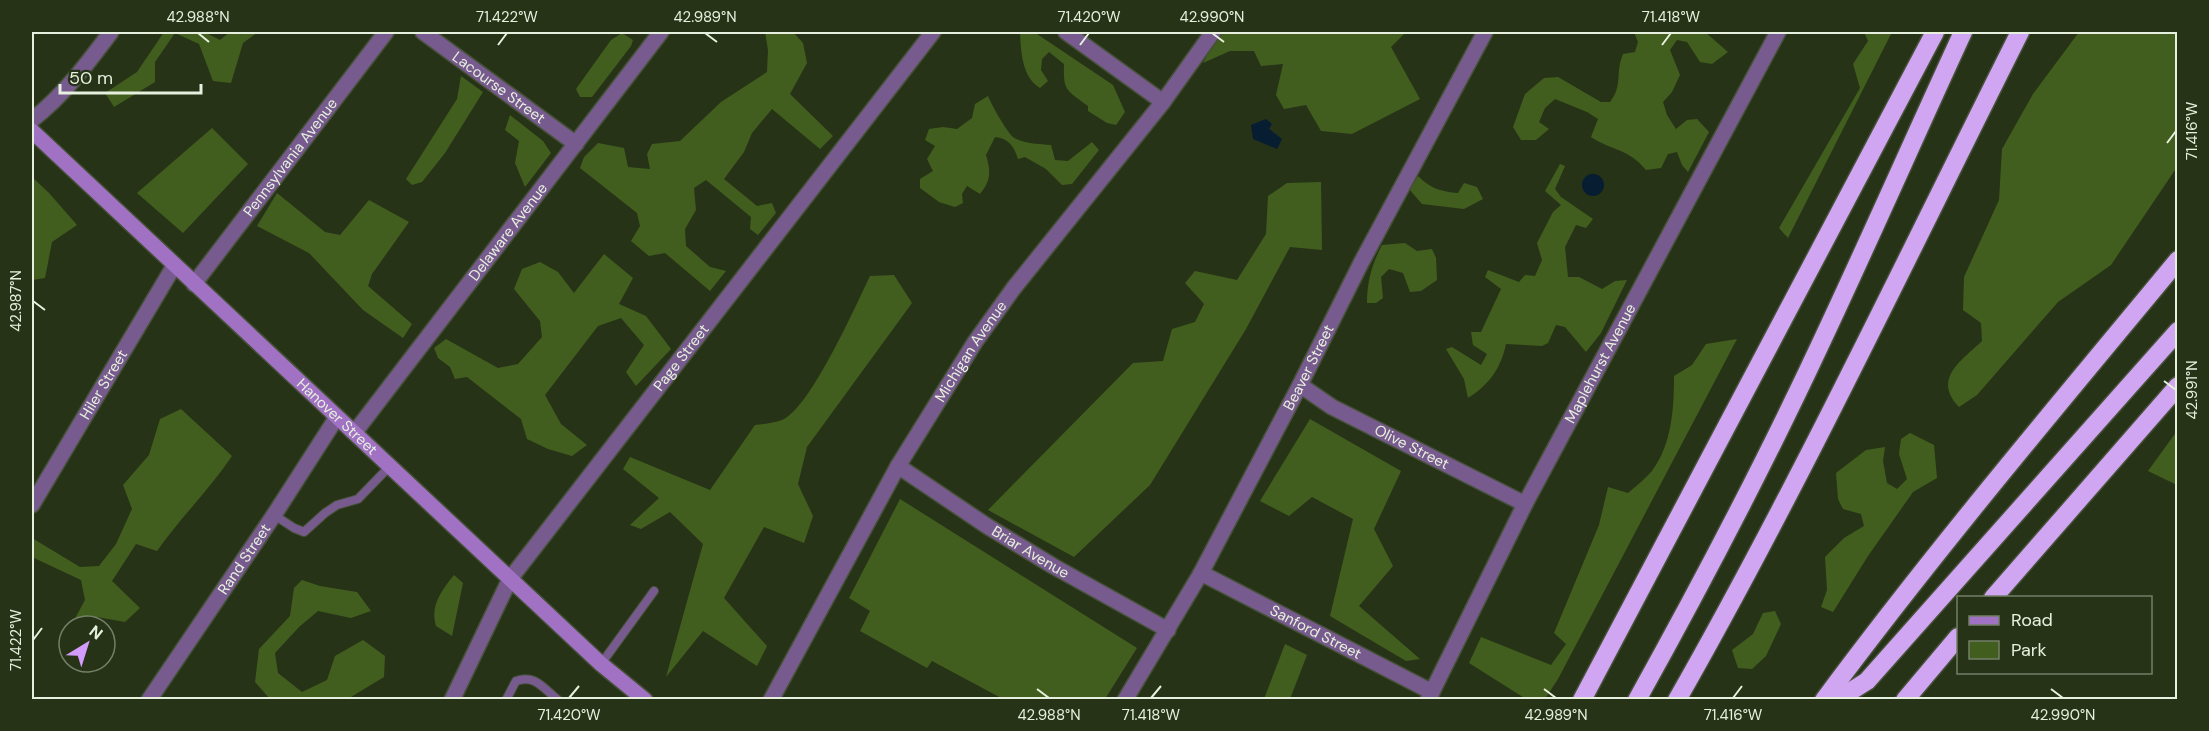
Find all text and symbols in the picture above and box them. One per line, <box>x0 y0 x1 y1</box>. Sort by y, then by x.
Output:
text: 42.988°N <box>166 7 230 27</box>
text: 71.422°W <box>476 7 538 27</box>
text: 42.989°N <box>673 7 737 27</box>
text: 71.420°W <box>1057 7 1121 27</box>
text: 42.990°N <box>1180 7 1244 27</box>
text: 71.418°W <box>1642 7 1701 27</box>
street label: Lacourse Street <box>448 47 549 128</box>
scale bar <box>60 57 201 95</box>
text: 50 m <box>69 66 113 90</box>
street label: Pennsylvania Avenue <box>239 94 342 221</box>
text: 71.416°W <box>2182 101 2202 160</box>
street label: Delaware Avenue <box>464 179 552 285</box>
text: 42.987°N <box>6 270 26 332</box>
street label: Michigan Avenue <box>930 297 1011 406</box>
street label: Maplehurst Avenue <box>1560 300 1640 427</box>
street label: Page Street <box>649 320 714 395</box>
street label: Beaver Street <box>1278 321 1339 414</box>
street label: Hiler Street <box>75 346 132 423</box>
text: 42.991°N <box>2182 360 2202 420</box>
street label: Hanover Street <box>292 374 382 460</box>
street label: Olive Street <box>1371 420 1453 474</box>
street label: Rand Street <box>213 520 275 598</box>
street label: Briar Avenue <box>988 521 1073 583</box>
legend <box>1957 596 2152 674</box>
street label: Sanford Street <box>1266 600 1365 664</box>
text: Road <box>2011 608 2053 632</box>
text: 71.422°W <box>6 609 26 671</box>
north arrow <box>57 614 117 674</box>
text: N <box>85 621 107 644</box>
text: Park <box>2011 638 2047 662</box>
text: 71.420°W <box>537 705 601 725</box>
text: 42.988°N <box>1017 705 1081 725</box>
text: 71.418°W <box>1122 705 1181 725</box>
text: 42.989°N <box>1524 705 1588 725</box>
text: 71.416°W <box>1704 705 1763 725</box>
text: 42.990°N <box>2031 705 2095 725</box>

